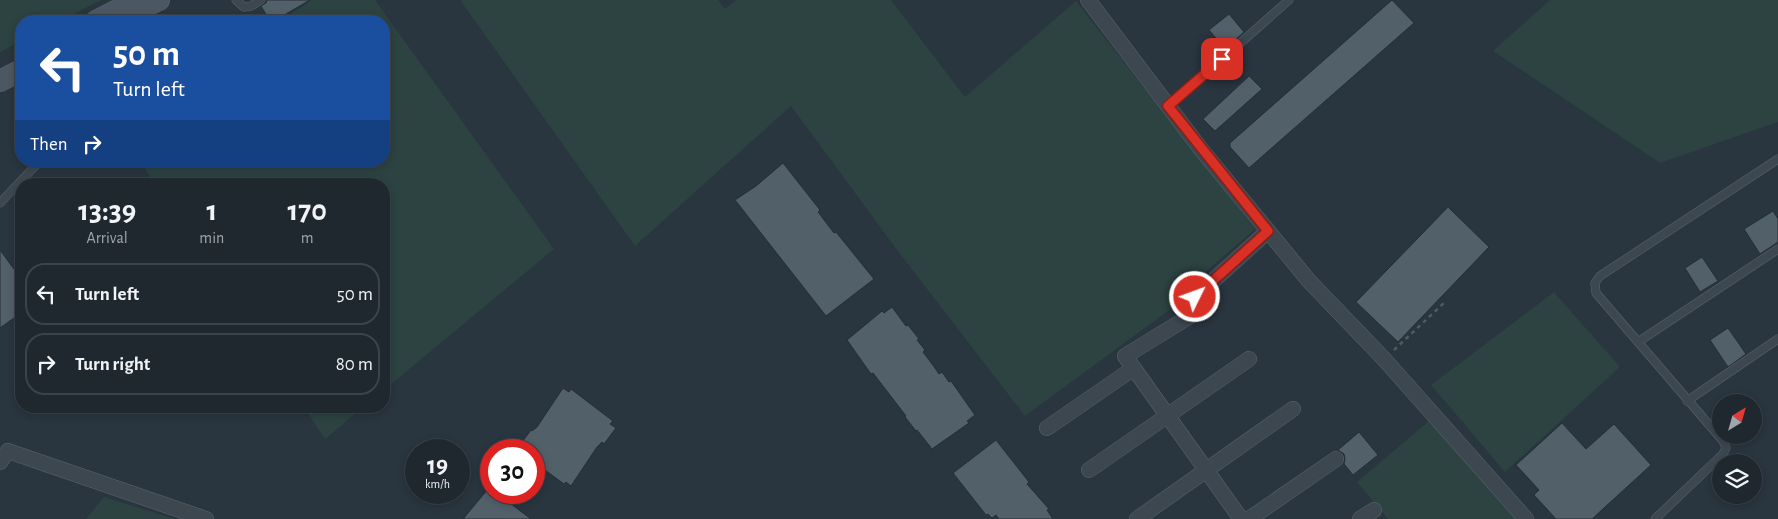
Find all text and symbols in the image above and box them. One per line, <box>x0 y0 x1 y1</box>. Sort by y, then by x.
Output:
icon: left <box>30 35 95 100</box>
text: 50 m <box>113 37 180 72</box>
pin <box>1201 38 1243 80</box>
icon: arrive <box>1208 45 1236 73</box>
text: Turn left <box>113 78 185 100</box>
icon: right <box>78 130 106 158</box>
text: Then <box>30 135 68 154</box>
text: 13:39 <box>78 196 136 226</box>
text: 1 <box>206 196 217 226</box>
text: 170 <box>287 196 327 226</box>
text: Arrival <box>87 230 128 246</box>
text: min <box>199 230 224 246</box>
text: m <box>301 230 314 246</box>
position arrow <box>1168 270 1220 322</box>
icon: left <box>32 280 60 308</box>
text: Turn left <box>75 285 139 304</box>
text: 50 m <box>337 285 373 304</box>
icon: right <box>32 350 60 378</box>
text: Turn right <box>75 355 150 374</box>
text: 80 m <box>336 355 373 374</box>
north arrow <box>1712 394 1762 444</box>
map controls <box>1712 394 1762 504</box>
speed limit sign: 30 <box>480 439 545 504</box>
text: 19 <box>427 453 448 478</box>
button: layers <box>1712 454 1762 504</box>
text: km/h <box>425 478 450 490</box>

